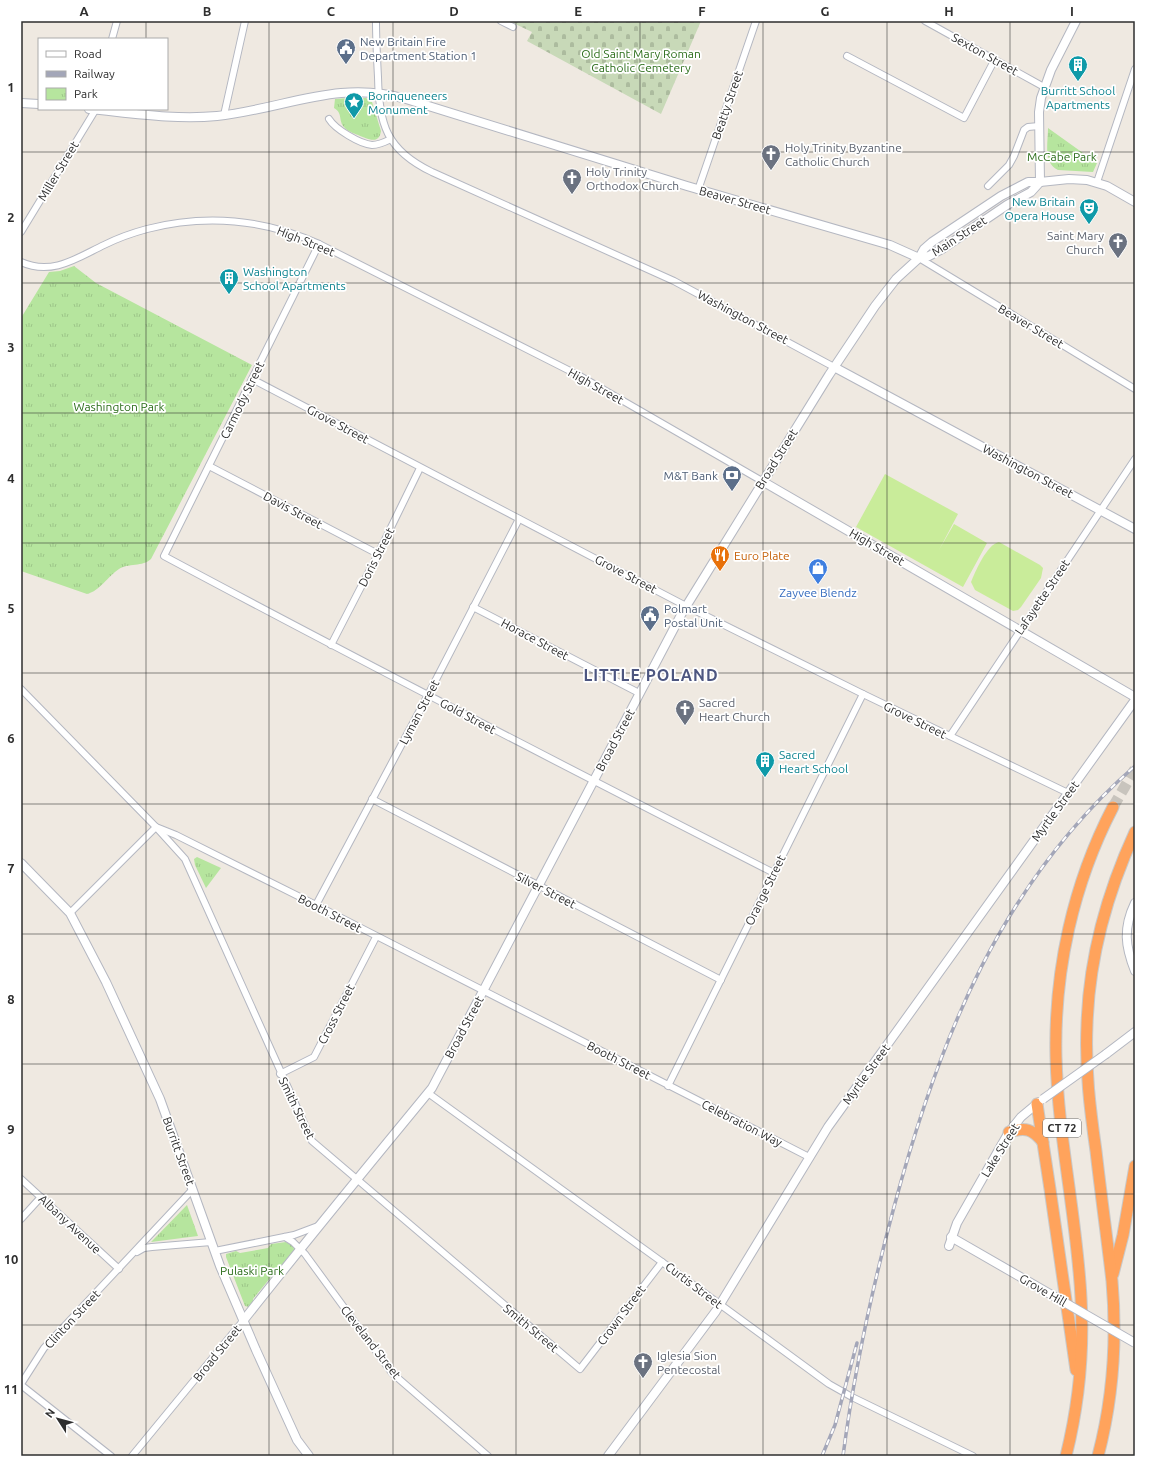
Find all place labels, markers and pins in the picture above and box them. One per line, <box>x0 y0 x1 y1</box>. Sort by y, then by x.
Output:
place label: New Britain Fire Department Station 1 <box>360 35 477 62</box>
public building icon: New Britain Fire Department Station 1 <box>335 37 357 65</box>
building icon: Burritt School Apartments <box>1067 54 1089 82</box>
place label: Burritt School Apartments <box>1041 84 1115 111</box>
place label: Borinqueneers Monument <box>368 89 447 116</box>
place icon: Borinqueneers Monument <box>343 91 365 119</box>
place label: Holy Trinity Byzantine Catholic Church <box>785 141 902 168</box>
church icon: Holy Trinity Byzantine Catholic Church <box>760 143 782 171</box>
place label: Holy Trinity Orthodox Church <box>586 165 679 192</box>
church icon: Holy Trinity Orthodox Church <box>561 167 583 195</box>
place label: New Britain Opera House <box>1005 195 1075 222</box>
theatre icon: New Britain Opera House <box>1078 197 1100 225</box>
place label: Saint Mary Church <box>1047 229 1104 256</box>
church icon: Saint Mary Church <box>1107 231 1129 259</box>
place label: Washington School Apartments <box>243 265 346 292</box>
building icon: Washington School Apartments <box>218 267 240 295</box>
bank icon: M&T Bank <box>721 464 743 492</box>
place label: M&T Bank <box>664 469 718 482</box>
restaurant icon: Euro Plate <box>709 544 731 572</box>
place label: Euro Plate <box>734 549 790 562</box>
shop icon: Zayvee Blendz <box>807 557 829 585</box>
place label: Zayvee Blendz <box>779 586 857 599</box>
place label: Polmart Postal Unit <box>664 602 723 629</box>
public building icon: Polmart Postal Unit <box>639 604 661 632</box>
place label: Sacred Heart Church <box>699 696 770 723</box>
church icon: Sacred Heart Church <box>674 698 696 726</box>
place label: Sacred Heart School <box>779 748 848 775</box>
building icon: Sacred Heart School <box>754 750 776 778</box>
place label: Iglesia Sion Pentecostal <box>657 1349 721 1376</box>
church icon: Iglesia Sion Pentecostal <box>632 1351 654 1379</box>

